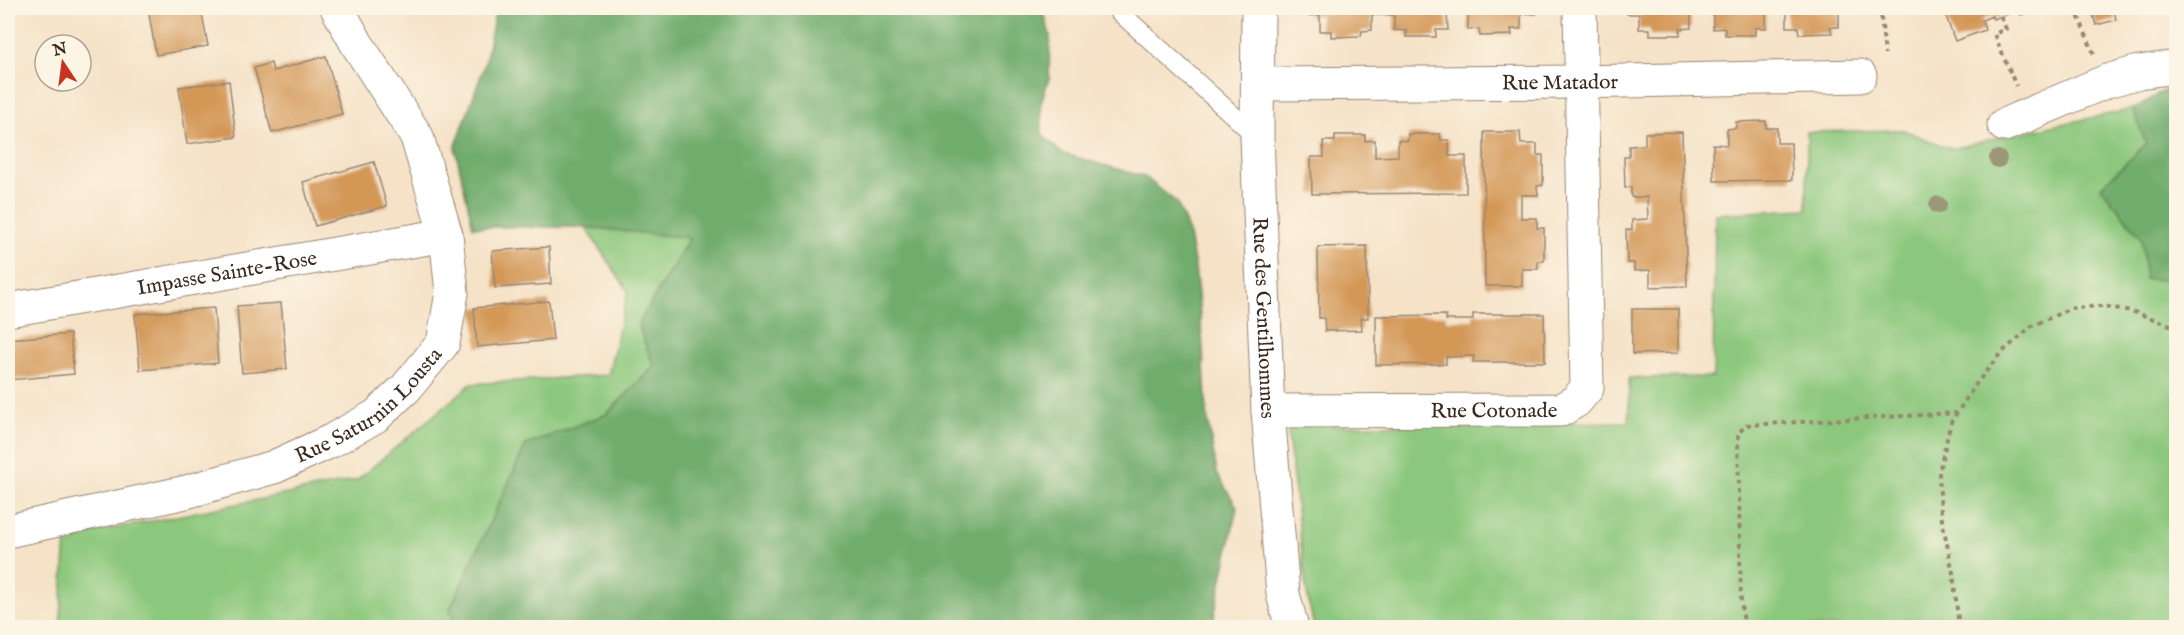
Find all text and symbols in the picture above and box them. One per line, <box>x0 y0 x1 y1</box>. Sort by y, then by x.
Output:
north arrow <box>33 33 93 93</box>
text: N <box>50 39 69 62</box>
street label: Rue Matador <box>1502 69 1619 97</box>
street label: Rue des Gentilhommes <box>1245 217 1281 420</box>
street label: Impasse Sainte-Rose <box>135 245 320 303</box>
street label: Rue Saturnin Lousta <box>291 342 449 471</box>
street label: Rue Cotonade <box>1431 398 1558 425</box>

